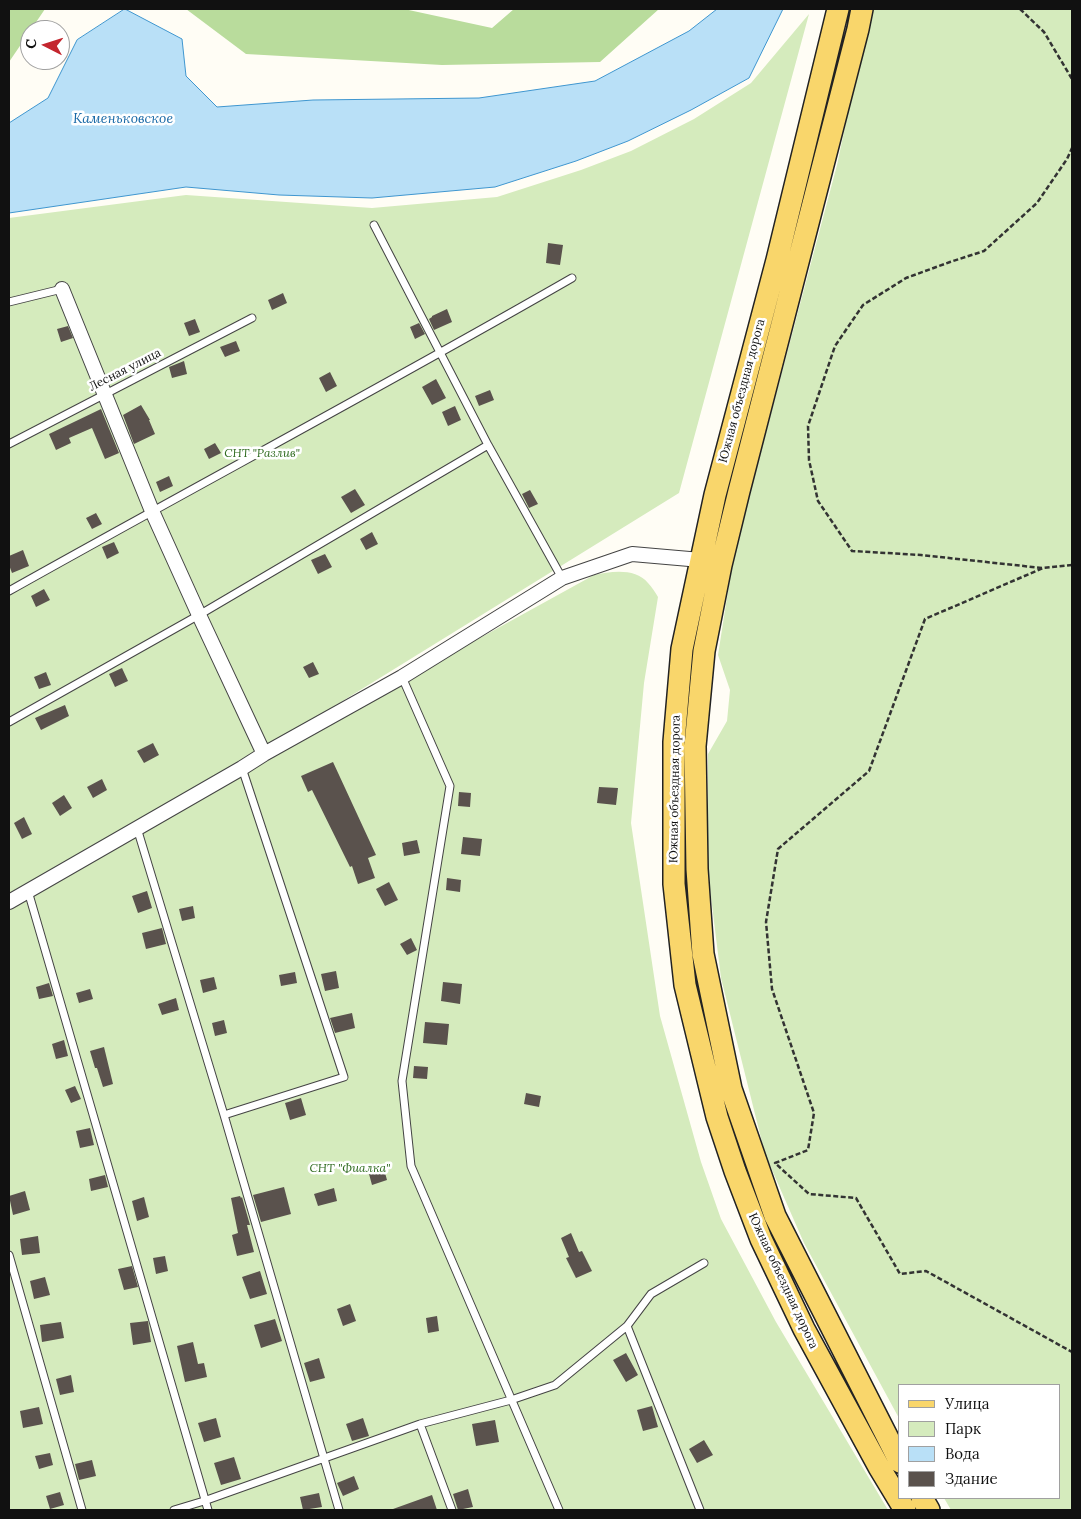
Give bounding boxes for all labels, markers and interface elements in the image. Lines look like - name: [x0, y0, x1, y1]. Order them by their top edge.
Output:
- north arrow: [20, 20, 70, 70]
- text: С: [22, 38, 40, 49]
- water label: Каменьковское: [73, 111, 173, 127]
- street label: Южная объездная дорога: [716, 318, 768, 464]
- street label: Лесная улица: [87, 346, 163, 394]
- park label: СНТ "Разлив": [224, 447, 300, 461]
- street label: Южная объездная дорога: [667, 715, 683, 863]
- park label: СНТ "Фиалка": [310, 1162, 390, 1176]
- street label: Южная объездная дорога: [745, 1211, 821, 1351]
- legend: [898, 1384, 1061, 1499]
- text: Улица: [945, 1394, 989, 1413]
- text: Парк: [945, 1419, 981, 1438]
- text: Вода: [945, 1444, 980, 1463]
- text: Здание: [945, 1469, 998, 1488]

